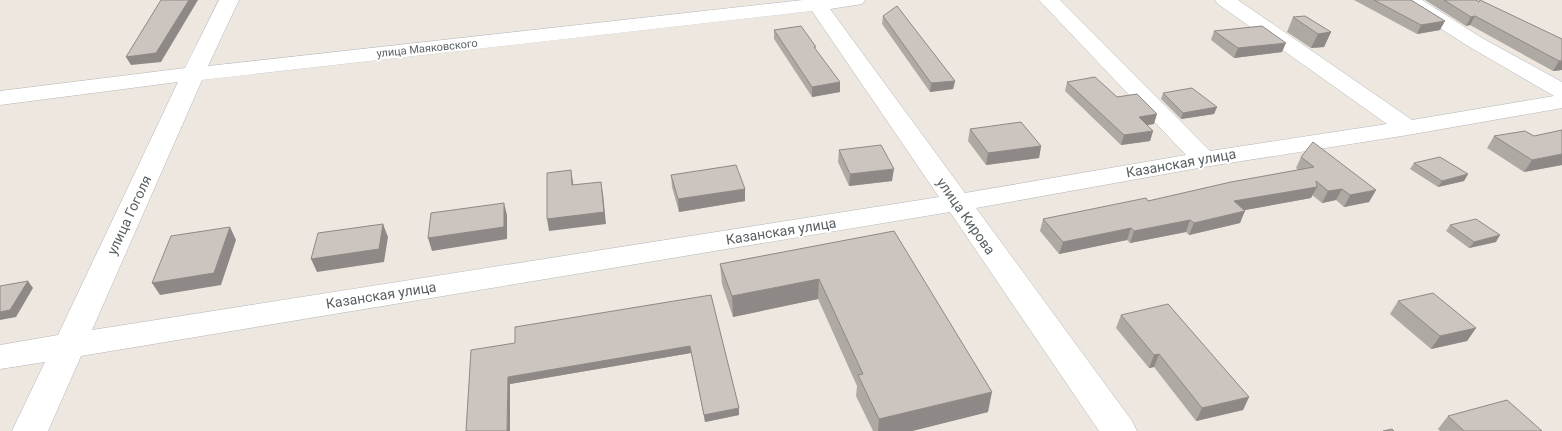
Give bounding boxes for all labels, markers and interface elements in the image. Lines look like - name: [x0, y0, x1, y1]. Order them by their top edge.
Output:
- street label: улица Маяковского: [376, 37, 478, 60]
- street label: Казанская улица: [1125, 145, 1237, 181]
- street label: улица Гоголя: [104, 173, 154, 257]
- street label: улица Кирова: [934, 174, 998, 258]
- street label: Казанская улица: [725, 214, 837, 248]
- street label: Казанская улица: [325, 278, 437, 312]

